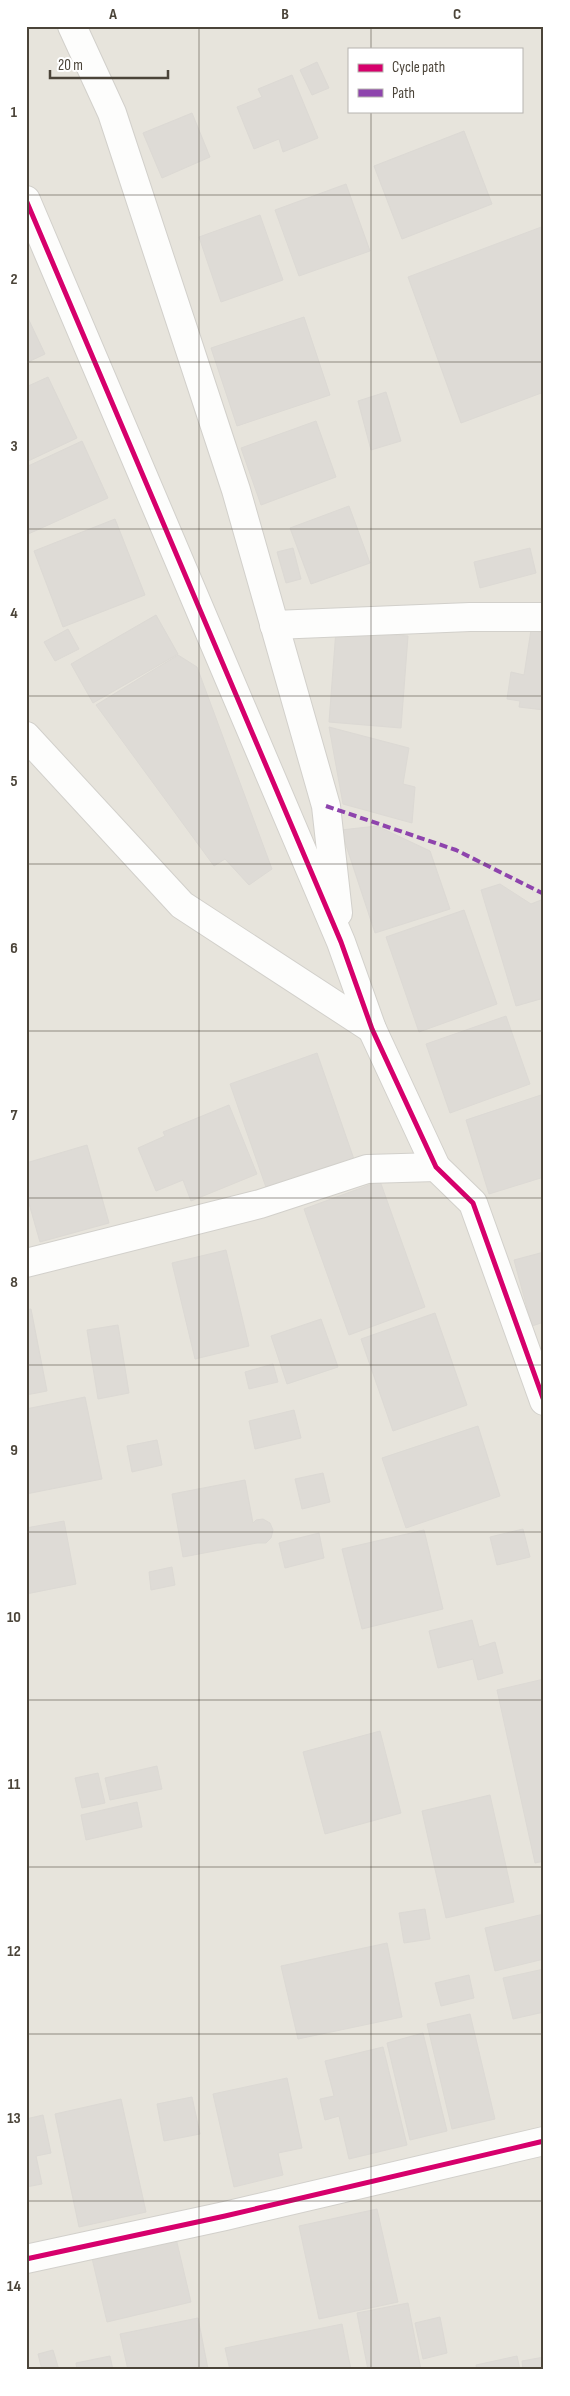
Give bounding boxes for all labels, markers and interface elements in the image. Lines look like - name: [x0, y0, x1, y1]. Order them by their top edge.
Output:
- text: A: [108, 5, 117, 24]
- text: B: [281, 5, 289, 24]
- text: C: [453, 5, 461, 24]
- scale bar: [50, 48, 168, 80]
- legend: [348, 48, 522, 112]
- text: 20 m: [58, 56, 83, 75]
- text: Cycle path: [392, 58, 445, 77]
- text: Path: [392, 84, 415, 103]
- text: 1: [11, 103, 18, 122]
- text: 2: [10, 270, 18, 289]
- text: 3: [10, 437, 18, 456]
- text: 4: [10, 604, 18, 623]
- text: 5: [10, 772, 18, 791]
- text: 6: [10, 939, 18, 958]
- text: 7: [11, 1106, 18, 1125]
- text: 8: [10, 1273, 18, 1292]
- text: 9: [10, 1441, 18, 1460]
- text: 10: [7, 1608, 21, 1627]
- text: 11: [8, 1775, 21, 1794]
- text: 12: [7, 1942, 21, 1961]
- text: 13: [7, 2109, 21, 2128]
- text: 14: [7, 2277, 21, 2296]

